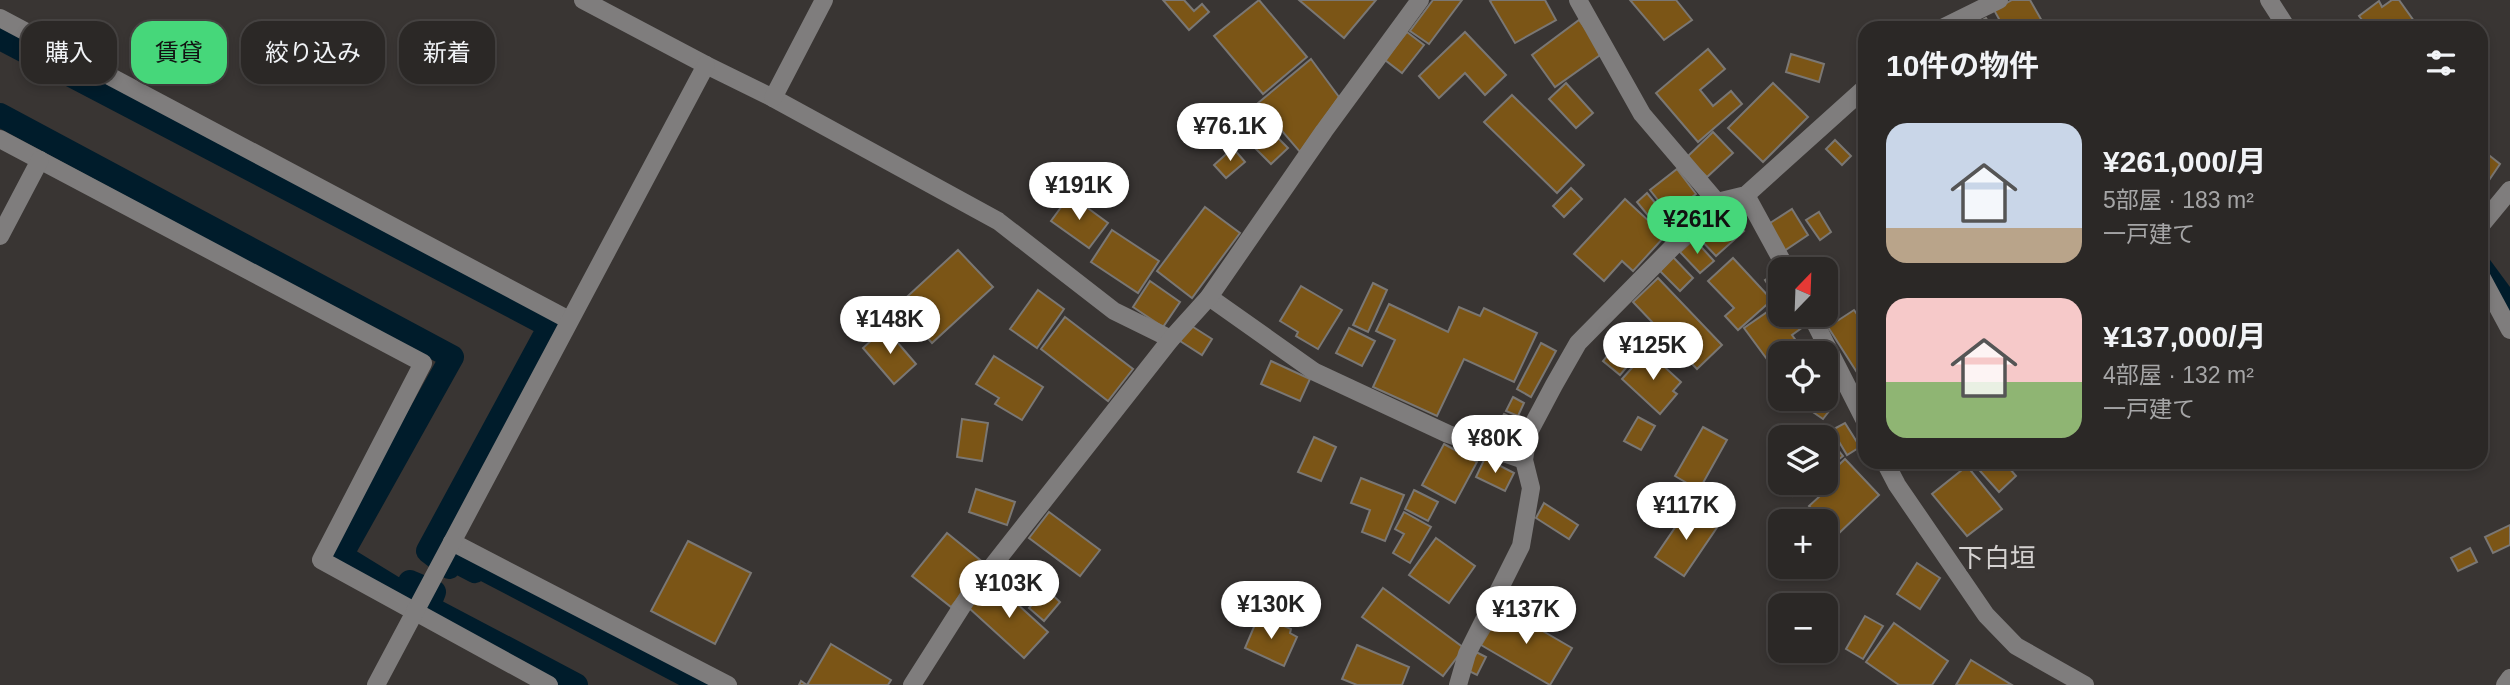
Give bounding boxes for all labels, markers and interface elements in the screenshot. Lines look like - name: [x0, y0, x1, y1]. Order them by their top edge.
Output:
- chip: 購入: [21, 21, 117, 84]
- chip: 賃貸: [131, 21, 227, 84]
- chip: 絞り込み: [241, 21, 385, 84]
- chip: 新着: [399, 21, 495, 84]
- icon: filters: [2422, 44, 2460, 82]
- text: 10件の物件: [1886, 49, 2039, 82]
- pin: ¥76.1K: [1173, 104, 1287, 163]
- text: ¥76.1K: [1193, 113, 1267, 139]
- text: ¥261,000/月: [2103, 145, 2266, 178]
- icon: home: [1942, 151, 2026, 235]
- pin: ¥191K: [1030, 162, 1128, 222]
- text: ¥191K: [1045, 172, 1113, 198]
- text: 5部屋 · 183 m²: [2103, 187, 2254, 213]
- pin: ¥261K: [1648, 196, 1746, 256]
- text: ¥261K: [1663, 206, 1731, 232]
- text: 一戸建て: [2103, 221, 2195, 247]
- north arrow: [1768, 257, 1838, 327]
- map controls: [1768, 257, 1838, 663]
- pin: ¥148K: [841, 296, 939, 356]
- text: ¥148K: [856, 306, 924, 332]
- text: ¥137,000/月: [2103, 320, 2266, 353]
- pin: ¥125K: [1604, 322, 1702, 382]
- icon: home: [1942, 326, 2026, 410]
- text: ¥125K: [1619, 332, 1687, 358]
- button: locate: [1768, 341, 1838, 411]
- text: 4部屋 · 132 m²: [2103, 362, 2254, 388]
- text: 一戸建て: [2103, 396, 2195, 422]
- pin: ¥80K: [1454, 416, 1536, 475]
- text: ¥80K: [1468, 425, 1522, 451]
- button: layers: [1768, 425, 1838, 495]
- pin: ¥117K: [1637, 482, 1735, 542]
- text: ¥117K: [1653, 492, 1719, 518]
- button: +: [1768, 509, 1838, 579]
- district label: 下白垣: [1958, 543, 2036, 573]
- pin: ¥103K: [960, 560, 1058, 620]
- text: ¥103K: [975, 570, 1043, 596]
- pin: ¥130K: [1222, 582, 1320, 641]
- pin: ¥137K: [1477, 586, 1575, 646]
- text: ¥130K: [1237, 591, 1305, 617]
- button: −: [1768, 593, 1838, 663]
- text: ¥137K: [1492, 596, 1560, 622]

